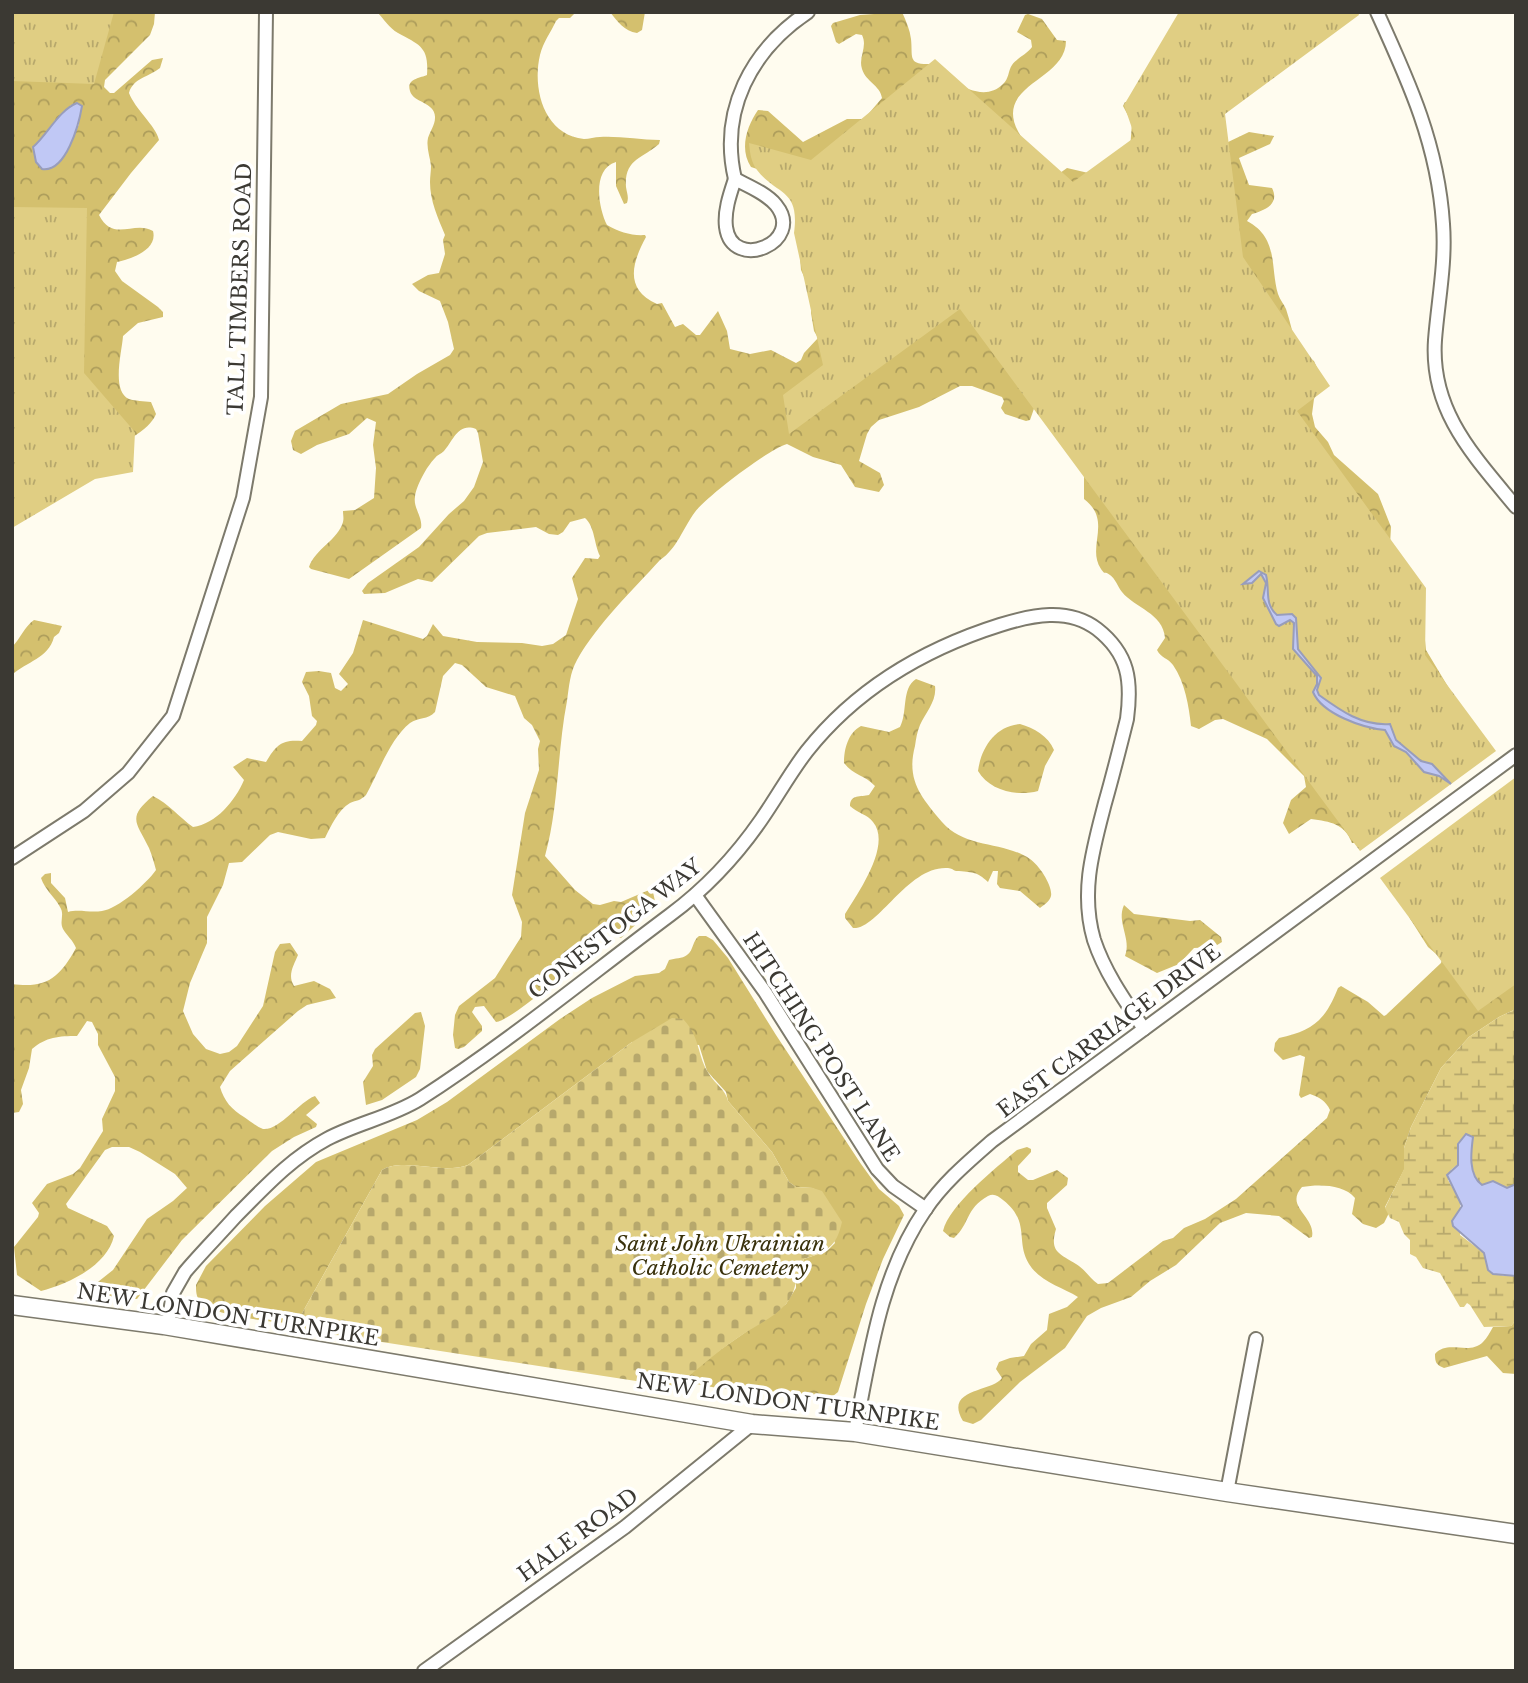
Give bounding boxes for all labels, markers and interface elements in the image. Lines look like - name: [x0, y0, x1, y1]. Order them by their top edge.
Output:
- street label: TALL TIMBERS ROAD: [223, 162, 257, 416]
- street label: CONESTOGA WAY: [523, 853, 707, 1005]
- street label: HITCHING POST LANE: [737, 928, 905, 1166]
- street label: EAST CARRIAGE DRIVE: [992, 939, 1226, 1123]
- park label: Saint John Ukrainian Catholic Cemetery: [615, 1231, 825, 1281]
- street label: NEW LONDON TURNPIKE: [75, 1278, 381, 1352]
- street label: NEW LONDON TURNPIKE: [635, 1368, 941, 1436]
- street label: HALE ROAD: [513, 1483, 643, 1587]

